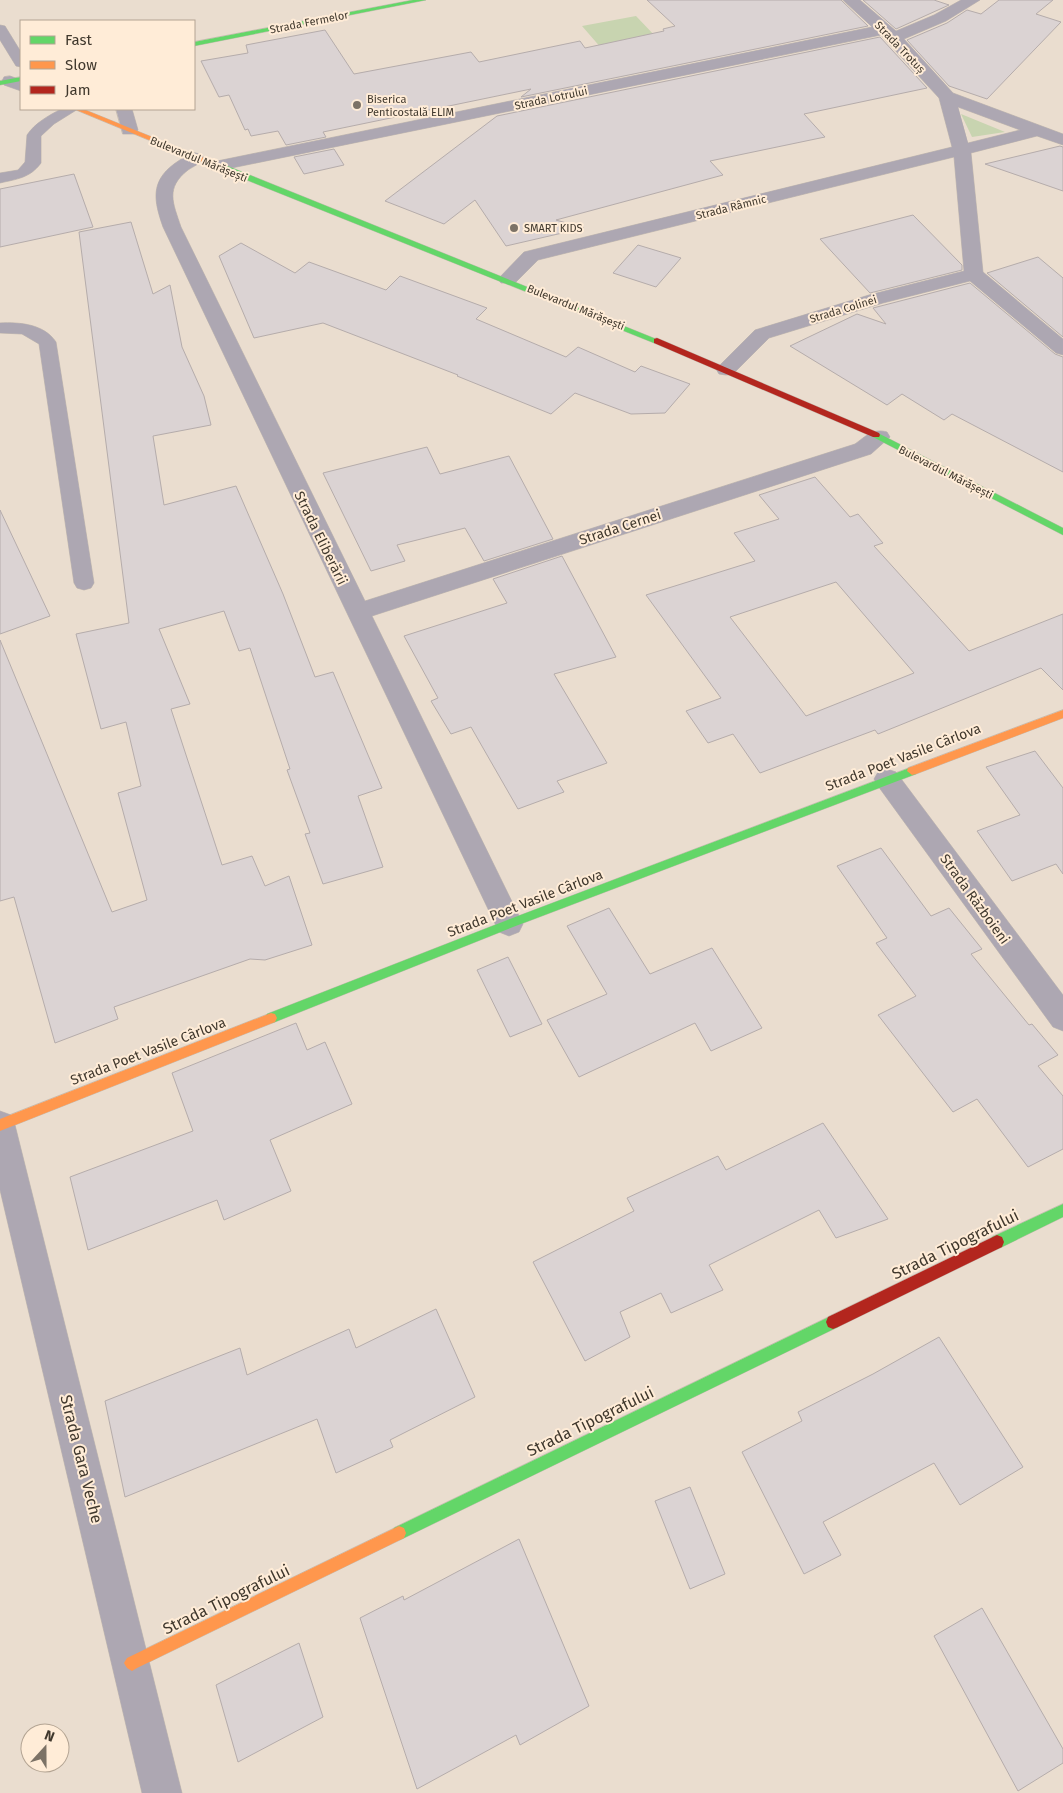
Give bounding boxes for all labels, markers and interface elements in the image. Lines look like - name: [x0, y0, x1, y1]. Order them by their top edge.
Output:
- street label: Strada Fermelor: [269, 8, 350, 36]
- street label: Strada Trotuș: [872, 19, 927, 76]
- legend: [20, 20, 195, 110]
- text: Fast: [65, 31, 92, 49]
- text: Slow: [65, 56, 97, 74]
- text: Jam: [65, 81, 91, 99]
- street label: Strada Lotrului: [513, 84, 589, 113]
- place label: Biserica Penticostală ELIM: [367, 93, 454, 119]
- marker: Biserica Penticostală ELIM: [351, 99, 363, 111]
- street label: Bulevardul Mărășești: [148, 134, 250, 185]
- street label: Strada Râmnic: [695, 192, 768, 223]
- marker: SMART KIDS: [508, 222, 520, 234]
- place label: SMART KIDS: [524, 222, 583, 235]
- street label: Bulevardul Mărășești: [525, 282, 627, 333]
- street label: Strada Colinei: [808, 293, 878, 326]
- street label: Bulevardul Mărășești: [896, 443, 995, 502]
- street label: Strada Eliberării: [291, 489, 351, 588]
- street label: Strada Cernei: [577, 506, 663, 549]
- street label: Strada Poet Vasile Cârlova: [823, 720, 983, 795]
- street label: Strada Războieni: [936, 851, 1013, 948]
- street label: Strada Poet Vasile Cârlova: [445, 866, 605, 941]
- street label: Strada Poet Vasile Cârlova: [68, 1014, 228, 1089]
- street label: Strada Tipografului: [889, 1205, 1022, 1283]
- street label: Strada Tipografului: [524, 1382, 657, 1460]
- street label: Strada Gara Veche: [56, 1393, 107, 1525]
- street label: Strada Tipografului: [160, 1560, 293, 1638]
- north arrow: [20, 1723, 70, 1773]
- text: N: [42, 1727, 57, 1746]

